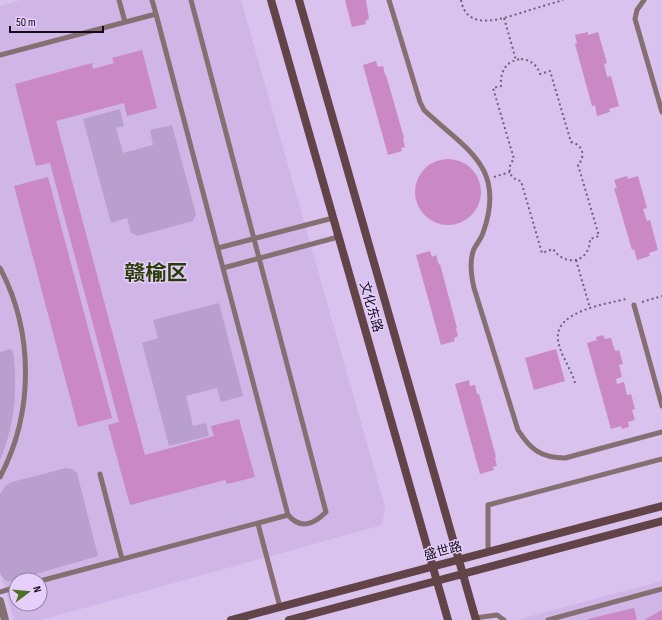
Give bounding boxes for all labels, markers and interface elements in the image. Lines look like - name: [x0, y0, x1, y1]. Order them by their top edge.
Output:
- scale bar: [10, 8, 103, 34]
- text: 50 m: [16, 15, 36, 30]
- district label: 赣榆区: [125, 261, 188, 286]
- street label: 文化东路: [356, 280, 386, 334]
- street label: 盛世路: [422, 538, 464, 564]
- north arrow: [8, 572, 48, 612]
- text: N: [30, 585, 44, 594]

